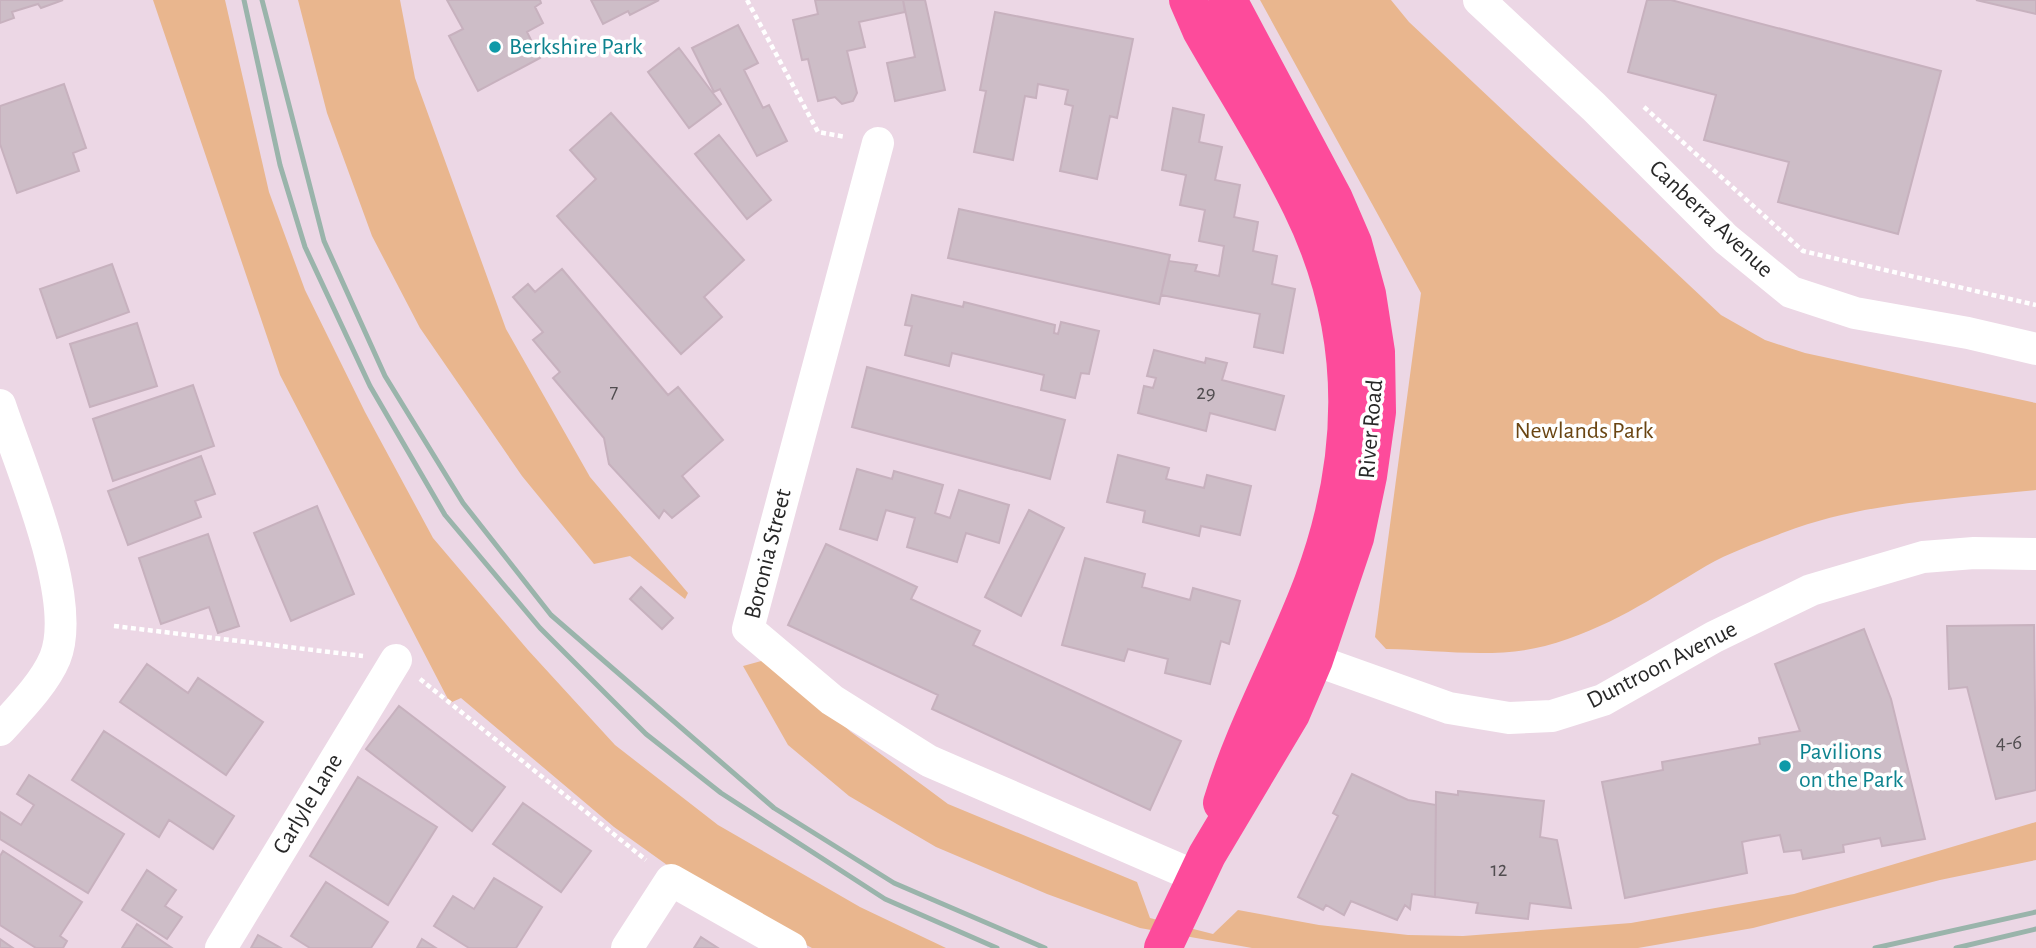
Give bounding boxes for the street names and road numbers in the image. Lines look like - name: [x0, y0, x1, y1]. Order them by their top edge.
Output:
- street label: Canberra Avenue: [1645, 156, 1777, 282]
- street label: River Road: [1355, 378, 1387, 480]
- street label: Boronia Street: [740, 486, 796, 622]
- street label: Duntroon Avenue: [1583, 617, 1741, 713]
- street label: Carlyle Lane: [269, 750, 347, 858]

